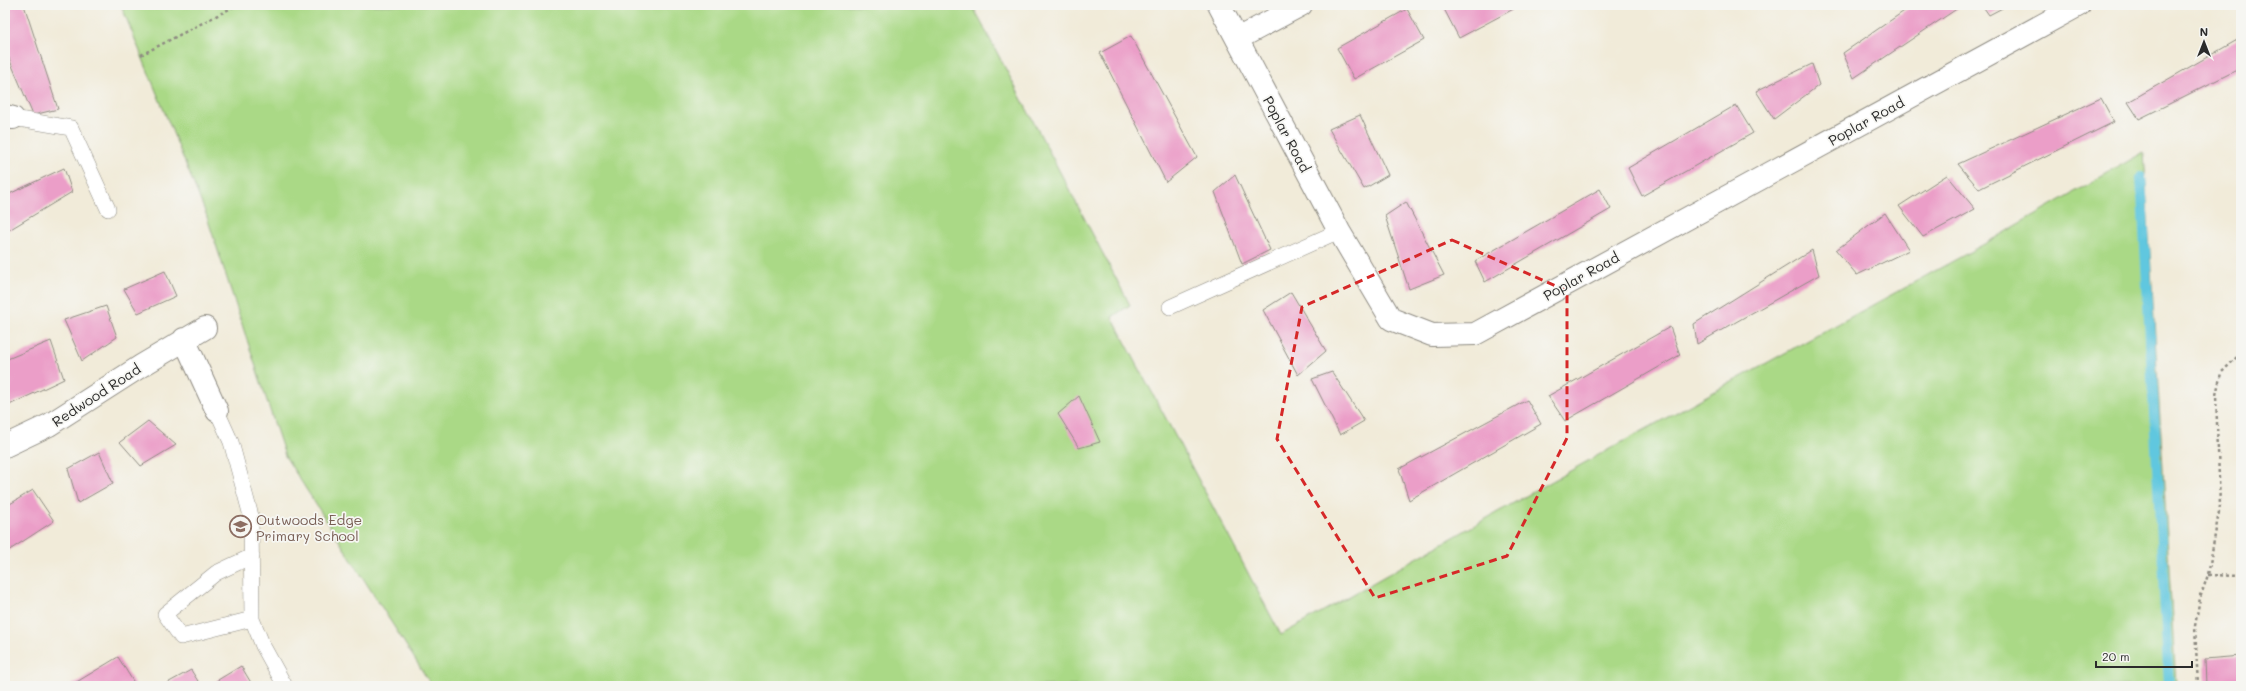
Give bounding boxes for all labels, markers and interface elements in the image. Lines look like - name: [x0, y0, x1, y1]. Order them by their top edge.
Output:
- north arrow: [2184, 22, 2224, 62]
- text: N: [2200, 24, 2208, 39]
- street label: Poplar Road: [1259, 92, 1315, 176]
- street label: Poplar Road: [1825, 92, 1907, 150]
- street label: Poplar Road: [1540, 247, 1622, 305]
- street label: Redwood Road: [48, 359, 144, 431]
- place label: Outwoods Edge Primary School: [256, 510, 362, 545]
- school or university icon: Outwoods Edge Primary School: [227, 514, 253, 540]
- scale bar: [2096, 643, 2192, 669]
- text: 20 m: [2102, 648, 2130, 664]

